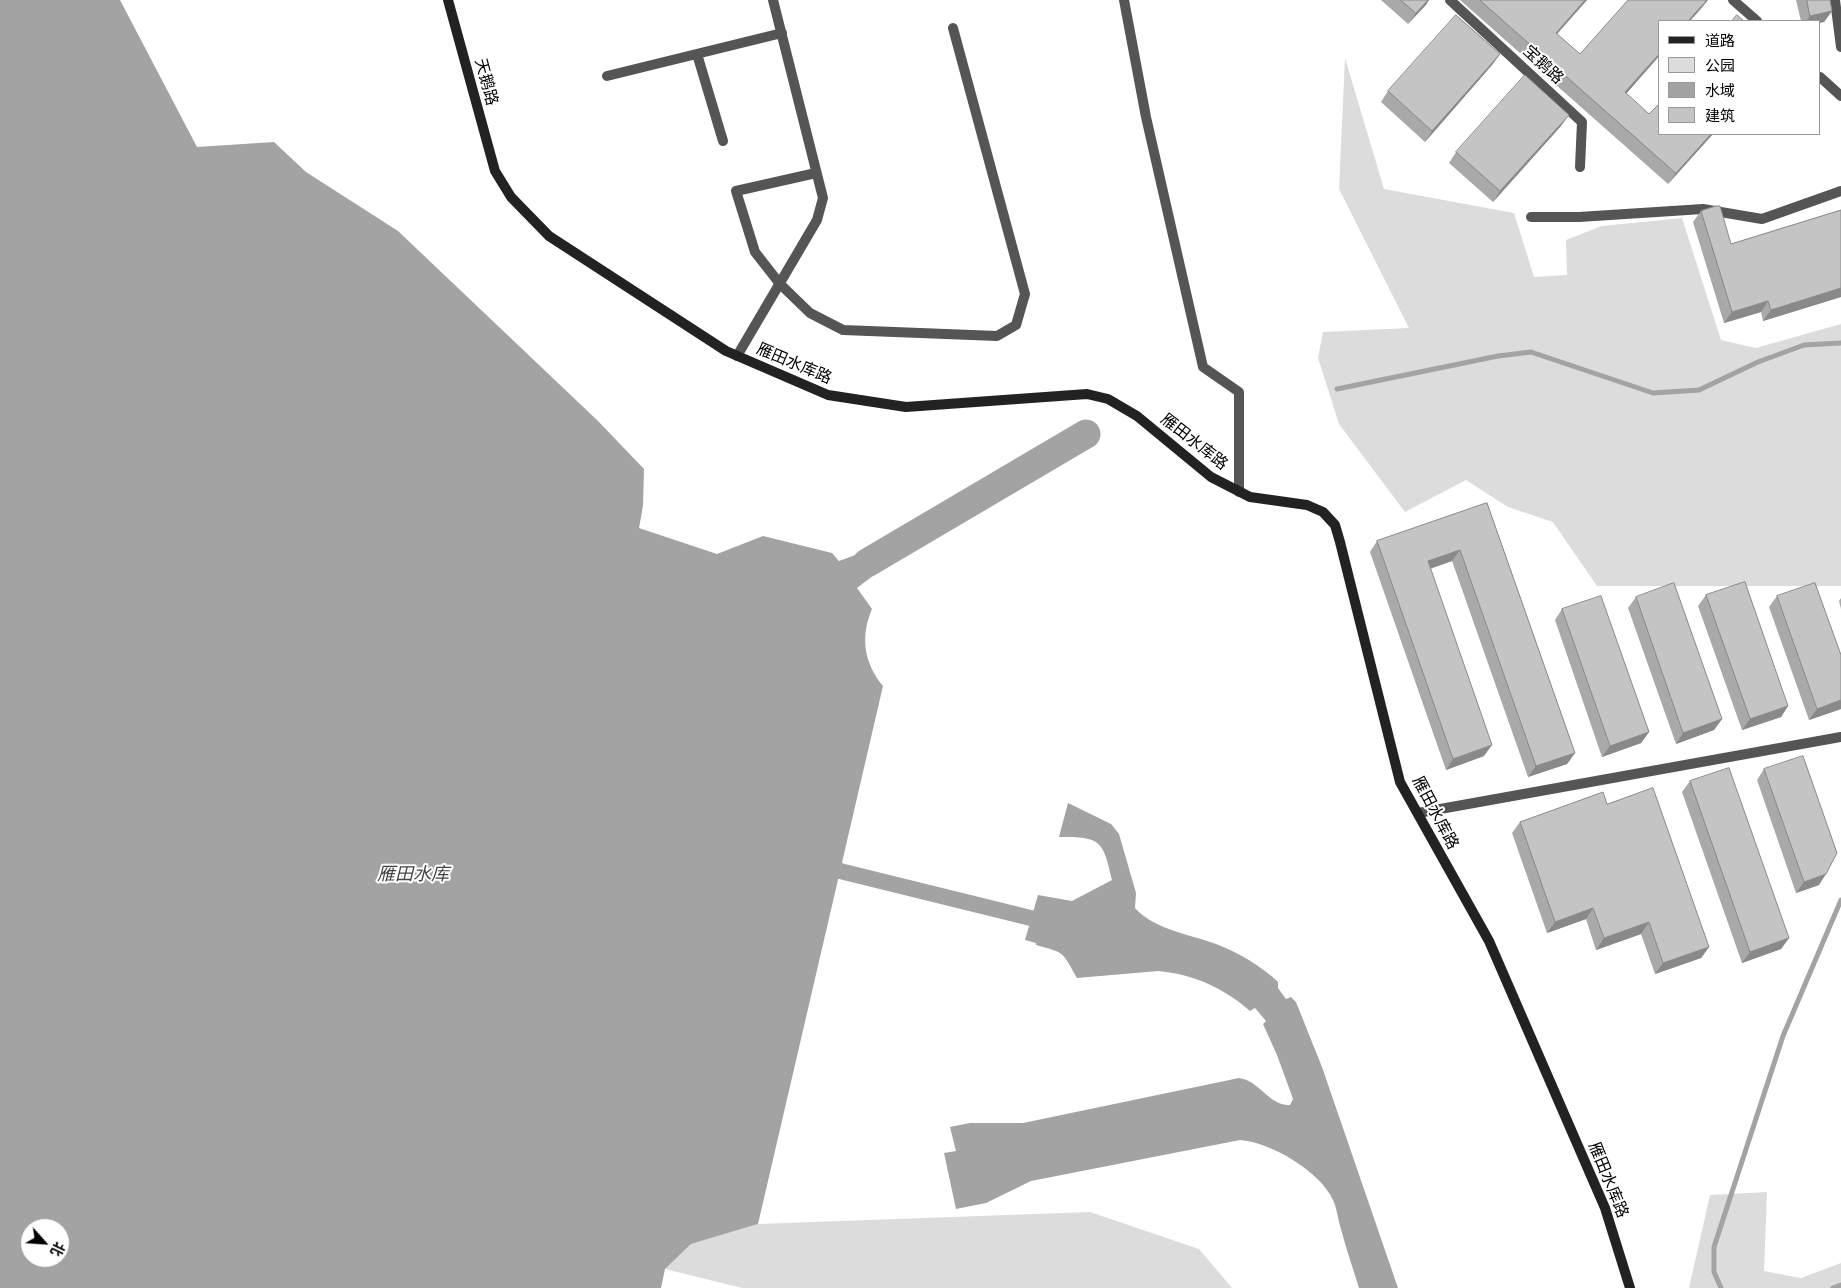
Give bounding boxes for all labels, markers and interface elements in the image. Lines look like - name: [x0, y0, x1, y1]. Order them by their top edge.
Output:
- legend: [1658, 20, 1821, 135]
- text: 道路: [1705, 31, 1735, 50]
- street label: 宝鹅路: [1519, 42, 1567, 88]
- street label: 天鹅路: [471, 56, 501, 108]
- text: 公园: [1705, 56, 1735, 75]
- text: 水域: [1705, 81, 1735, 100]
- text: 建筑: [1705, 106, 1735, 125]
- street label: 雁田水库路: [753, 340, 835, 388]
- street label: 雁田水库路: [1157, 410, 1231, 474]
- street label: 雁田水库路: [1408, 773, 1462, 853]
- water label: 雁田水库: [377, 864, 449, 886]
- street label: 雁田水库路: [1584, 1139, 1632, 1221]
- north arrow: [20, 1218, 70, 1268]
- text: 北: [46, 1239, 69, 1259]

